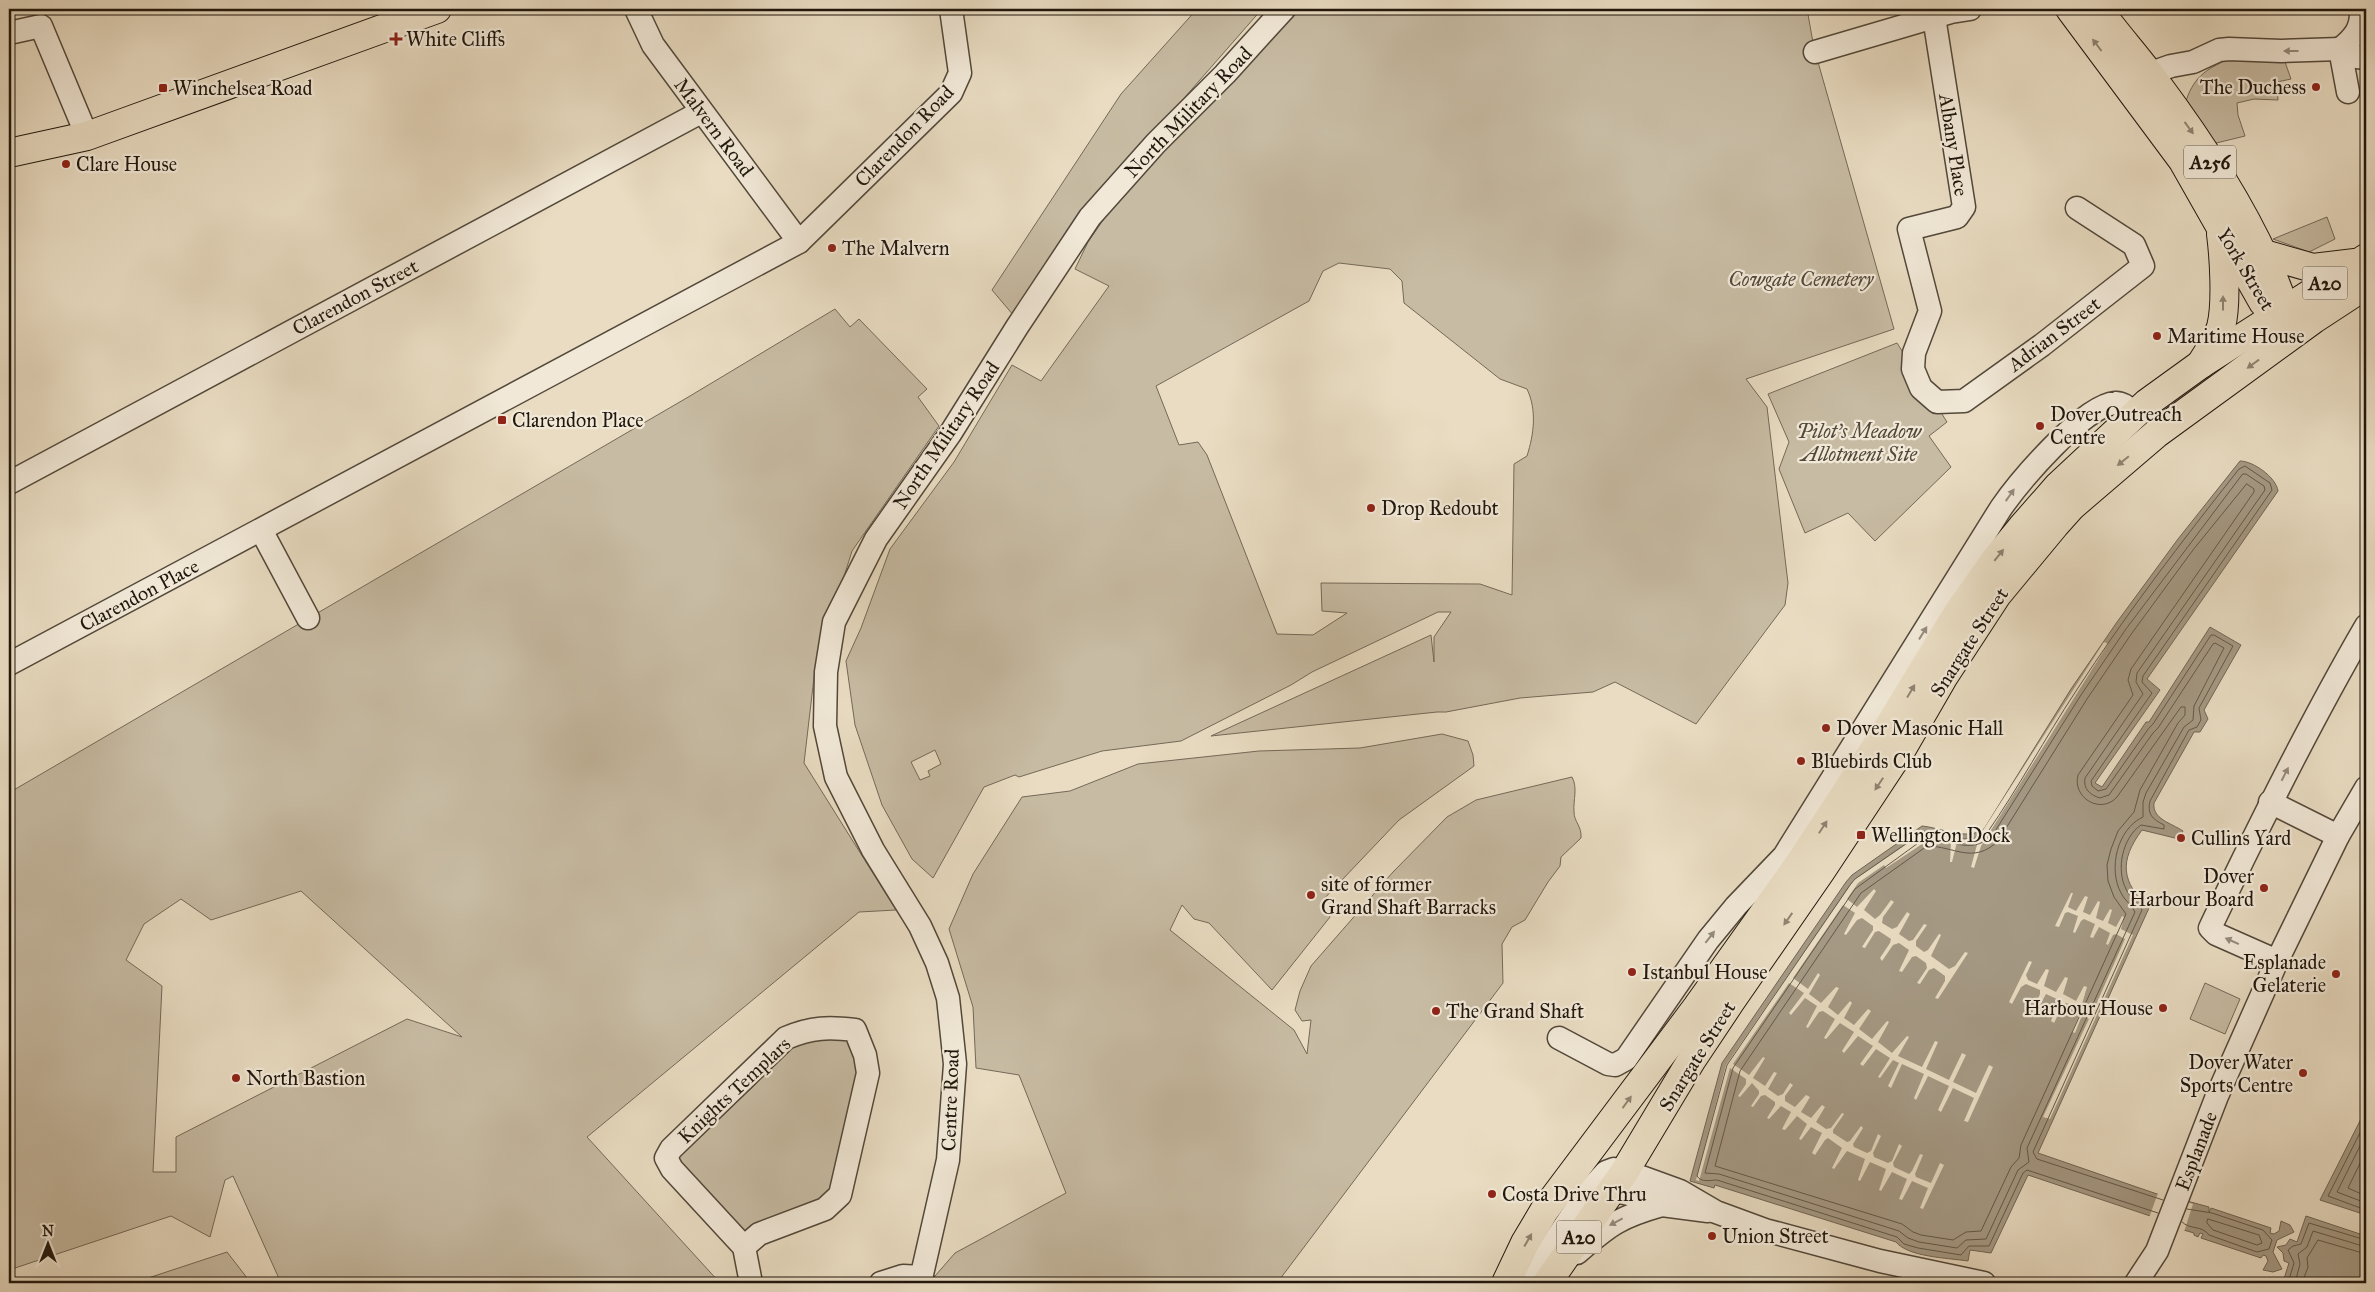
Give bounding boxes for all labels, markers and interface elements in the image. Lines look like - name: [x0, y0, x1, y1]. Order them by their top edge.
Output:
- place label: White Cliffs: [406, 27, 505, 51]
- marker: White Cliffs: [390, 33, 402, 45]
- one-way arrow: [2092, 38, 2102, 52]
- street label: North Military Road: [1119, 41, 1257, 183]
- one-way arrow: [2283, 47, 2299, 55]
- street label: Malvern Road: [669, 73, 759, 181]
- place label: The Duchess: [2200, 75, 2306, 99]
- place label: Winchelsea Road: [173, 76, 313, 100]
- street label: Clarendon Road: [850, 80, 958, 192]
- marker: The Duchess: [2310, 81, 2322, 93]
- marker: Winchelsea Road: [157, 82, 169, 94]
- street label: Albany Place: [1934, 91, 1974, 198]
- one-way arrow: [2184, 121, 2194, 135]
- road number: A256: [2184, 146, 2236, 178]
- place label: Clare House: [76, 152, 177, 176]
- marker: Clare House: [60, 158, 72, 170]
- street label: York Street: [2212, 223, 2280, 315]
- place label: The Malvern: [842, 236, 950, 260]
- marker: The Malvern: [826, 242, 838, 254]
- street label: Clarendon Street: [288, 254, 422, 340]
- road number: A20: [2302, 266, 2348, 300]
- park label: Cowgate Cemetery: [1729, 267, 1875, 291]
- street label: Adrian Street: [2002, 291, 2105, 377]
- one-way arrow: [2219, 295, 2227, 311]
- place label: Maritime House: [2167, 324, 2304, 348]
- marker: Maritime House: [2151, 330, 2163, 342]
- street label: North Military Road: [888, 357, 1004, 513]
- one-way arrow: [2246, 359, 2260, 369]
- place label: Dover Outreach Centre: [2050, 402, 2182, 449]
- place label: Clarendon Place: [512, 408, 643, 432]
- marker: Clarendon Place: [496, 414, 508, 426]
- park label: Pilot’s Meadow Allotment Site: [1797, 419, 1923, 466]
- marker: Dover Outreach Centre: [2034, 420, 2046, 432]
- one-way arrow: [2117, 456, 2130, 467]
- one-way arrow: [2005, 488, 2015, 502]
- place label: Drop Redoubt: [1381, 496, 1499, 520]
- marker: Drop Redoubt: [1365, 502, 1377, 514]
- one-way arrow: [1994, 548, 2005, 561]
- street label: Clarendon Place: [75, 554, 203, 636]
- street label: Snargate Street: [1925, 583, 2014, 702]
- one-way arrow: [1918, 626, 1928, 639]
- one-way arrow: [1906, 684, 1915, 697]
- place label: Dover Masonic Hall: [1836, 716, 2004, 740]
- marker: Dover Masonic Hall: [1820, 722, 1832, 734]
- place label: Bluebirds Club: [1811, 749, 1932, 773]
- marker: Bluebirds Club: [1795, 755, 1807, 767]
- one-way arrow: [2281, 767, 2289, 781]
- one-way arrow: [1874, 777, 1883, 791]
- one-way arrow: [1818, 821, 1828, 834]
- place label: Wellington Dock: [1871, 823, 2011, 848]
- place label: Cullins Yard: [2191, 826, 2291, 850]
- marker: Wellington Dock: [1855, 829, 1867, 841]
- marker: Cullins Yard: [2175, 832, 2187, 844]
- place label: Dover Harbour Board: [2129, 864, 2254, 911]
- place label: site of former Grand Shaft Barracks: [1321, 872, 1496, 919]
- marker: Dover Harbour Board: [2258, 882, 2270, 894]
- marker: site of former Grand Shaft Barracks: [1305, 889, 1317, 901]
- one-way arrow: [1783, 912, 1793, 926]
- one-way arrow: [1705, 931, 1716, 944]
- one-way arrow: [2225, 937, 2239, 945]
- place label: Esplanade Gelaterie: [2243, 950, 2326, 997]
- place label: Istanbul House: [1642, 960, 1768, 984]
- marker: Istanbul House: [1626, 966, 1638, 978]
- marker: Esplanade Gelaterie: [2330, 968, 2342, 980]
- street label: Snargate Street: [1654, 996, 1741, 1116]
- place label: Harbour House: [2024, 996, 2153, 1020]
- place label: The Grand Shaft: [1446, 999, 1584, 1023]
- marker: Harbour House: [2157, 1002, 2169, 1014]
- marker: The Grand Shaft: [1430, 1005, 1442, 1017]
- street label: Knights Templars: [673, 1032, 796, 1149]
- street label: Centre Road: [936, 1048, 964, 1152]
- place label: Dover Water Sports Centre: [2180, 1050, 2293, 1097]
- place label: North Bastion: [246, 1066, 365, 1090]
- marker: Dover Water Sports Centre: [2297, 1067, 2309, 1079]
- marker: North Bastion: [230, 1072, 242, 1084]
- one-way arrow: [1621, 1096, 1632, 1109]
- street label: Esplanade: [2170, 1108, 2222, 1194]
- place label: Costa Drive Thru: [1502, 1182, 1647, 1206]
- marker: Costa Drive Thru: [1486, 1188, 1498, 1200]
- one-way arrow: [1609, 1218, 1623, 1226]
- north arrow: [22, 1220, 72, 1270]
- road number: A20: [1556, 1220, 1602, 1254]
- text: N: [42, 1223, 54, 1240]
- place label: Union Street: [1722, 1224, 1829, 1248]
- marker: Union Street: [1706, 1230, 1718, 1242]
- one-way arrow: [1523, 1233, 1532, 1246]

